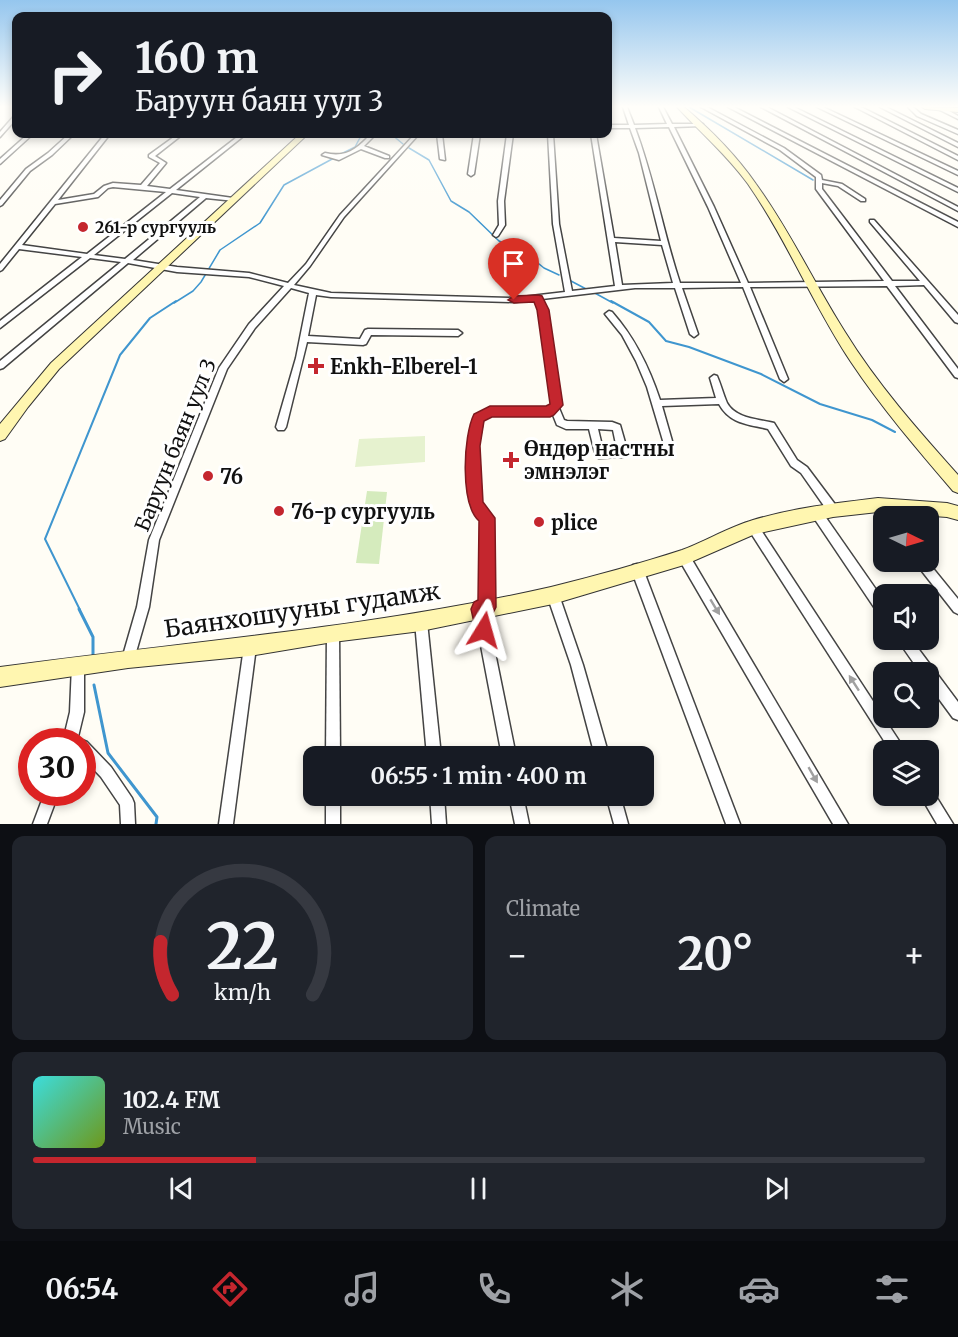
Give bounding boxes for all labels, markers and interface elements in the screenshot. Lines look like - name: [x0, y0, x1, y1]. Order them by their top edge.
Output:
- text: 160 m: [135, 32, 259, 84]
- icon: right: [36, 36, 114, 114]
- text: Баруун баян уул 3: [135, 84, 383, 118]
- place label: 261-р сургууль: [95, 217, 216, 237]
- marker: 261-р сургууль: [76, 220, 90, 234]
- pin: [488, 238, 539, 300]
- icon: arrive: [497, 247, 530, 280]
- place label: Enkh-Elberel-1: [330, 354, 477, 379]
- street label: Баруун баян уул 3: [129, 355, 221, 535]
- marker: Enkh-Elberel-1: [307, 357, 325, 375]
- place label: Өндөр настны эмнэлэг: [524, 436, 675, 484]
- marker: Өндөр настны эмнэлэг: [502, 451, 520, 469]
- place label: 76: [220, 464, 243, 489]
- marker: 76: [201, 469, 215, 483]
- place label: 76-р сургууль: [291, 499, 435, 524]
- marker: 76-р сургууль: [272, 504, 286, 518]
- north arrow: [873, 506, 939, 572]
- map controls: [873, 506, 939, 806]
- place label: plice: [551, 510, 598, 535]
- marker: plice: [532, 515, 546, 529]
- street label: Баянхошууны гудамж: [162, 575, 442, 645]
- button: sound: [873, 584, 939, 650]
- position arrow: [452, 598, 516, 662]
- one-way arrow: [709, 599, 720, 615]
- button: search: [873, 662, 939, 728]
- one-way arrow: [849, 675, 860, 692]
- speed limit sign: 30: [18, 728, 96, 806]
- button: layers: [873, 740, 939, 806]
- text: 06:55 · 1 min · 400 m: [370, 762, 587, 790]
- one-way arrow: [808, 767, 818, 784]
- text: Climate: [506, 896, 580, 921]
- text: 22: [206, 908, 279, 986]
- text: 20°: [677, 926, 754, 982]
- text: −: [506, 935, 528, 976]
- text: +: [903, 935, 925, 976]
- text: km/h: [214, 979, 271, 1006]
- text: 102.4 FM: [123, 1086, 220, 1114]
- text: Music: [123, 1114, 181, 1139]
- icon: previous: [165, 1172, 198, 1205]
- icon: pause: [462, 1172, 495, 1205]
- icon: next: [760, 1172, 793, 1205]
- icon: directions: [209, 1268, 251, 1310]
- icon: music: [341, 1268, 383, 1310]
- icon: phone: [473, 1268, 515, 1310]
- icon: climate: [606, 1268, 648, 1310]
- icon: car: [738, 1268, 780, 1310]
- icon: filters: [871, 1268, 913, 1310]
- text: 06:54: [45, 1272, 118, 1306]

